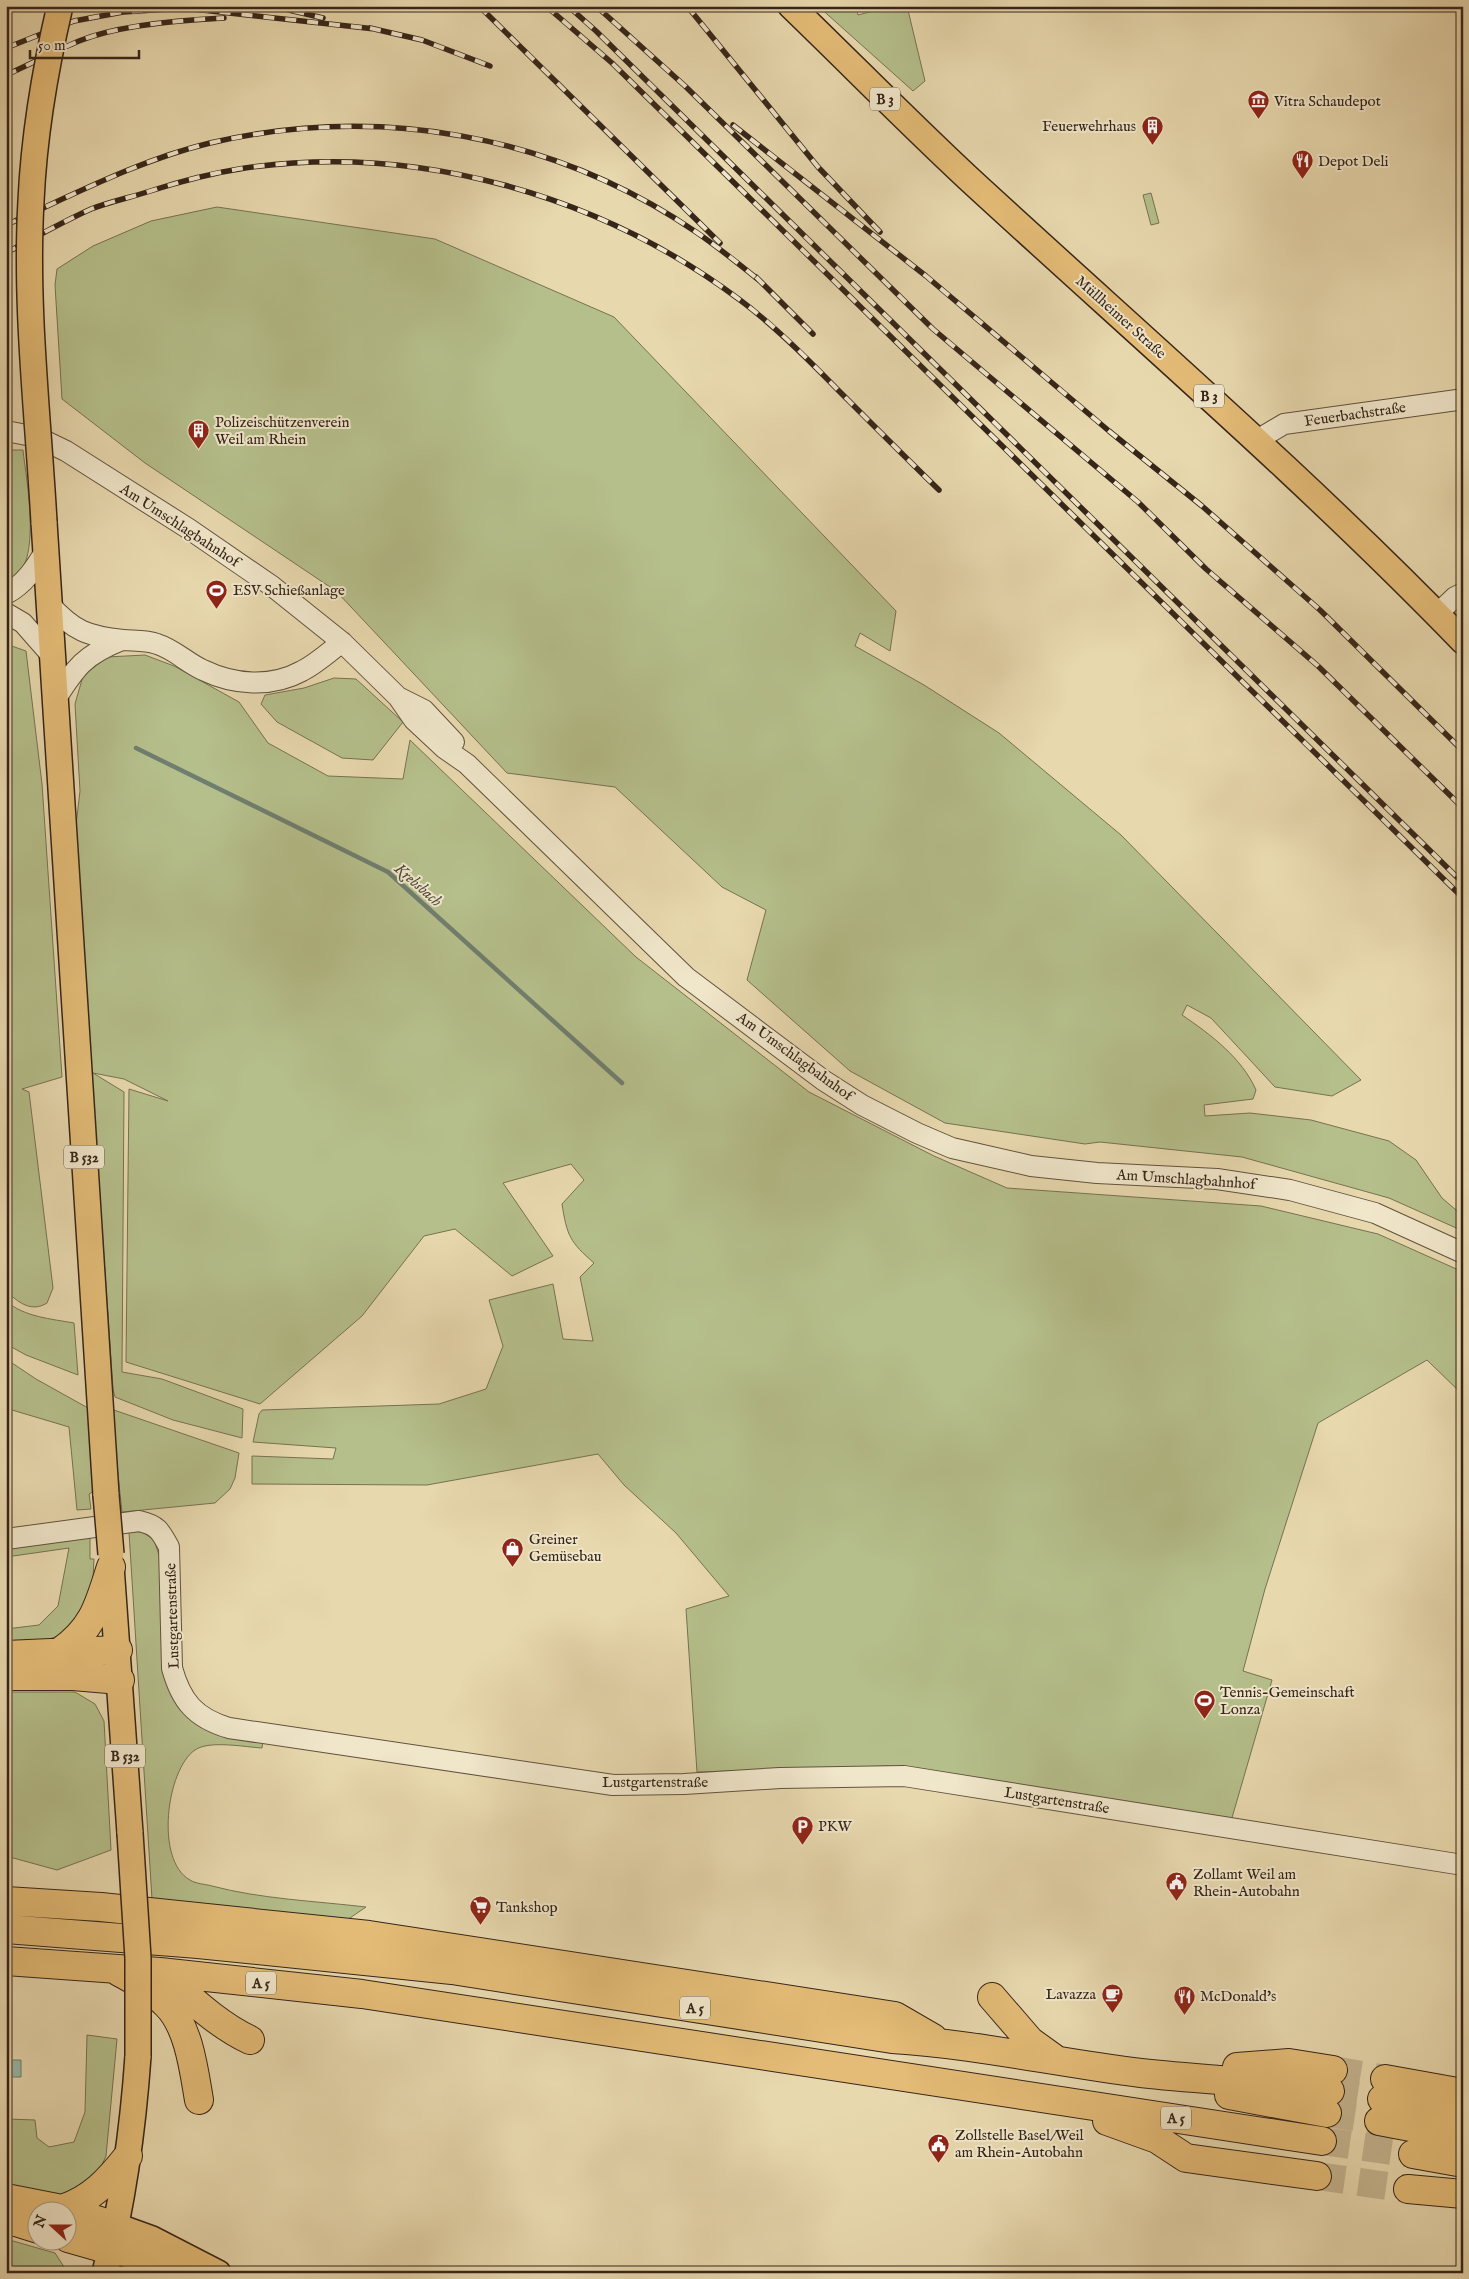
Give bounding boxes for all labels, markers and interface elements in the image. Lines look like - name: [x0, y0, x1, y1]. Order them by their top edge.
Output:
- scale bar: [30, 28, 139, 60]
- text: 50 m: [38, 36, 66, 55]
- road number: B 3: [870, 88, 900, 110]
- museum icon: Vitra Schaudepot: [1246, 89, 1270, 120]
- place label: Vitra Schaudepot: [1273, 92, 1381, 111]
- building icon: Feuerwehrhaus: [1140, 114, 1164, 145]
- place label: Feuerwehrhaus: [1042, 117, 1136, 136]
- restaurant icon: Depot Deli: [1290, 149, 1314, 180]
- place label: Depot Deli: [1318, 152, 1389, 171]
- street label: Müllheimer Straße: [1071, 272, 1170, 363]
- road number: B 3: [1194, 384, 1224, 408]
- street label: Feuerbachstraße: [1303, 398, 1407, 431]
- place label: Polizeischützenverein Weil am Rhein: [215, 413, 349, 449]
- building icon: Polizeischützenverein Weil am Rhein: [187, 419, 211, 450]
- street label: Am Umschlagbahnhof: [115, 479, 245, 573]
- sports icon: ESV Schießanlage: [205, 578, 229, 609]
- place label: ESV Schießanlage: [233, 581, 345, 600]
- water label: Krebsbach: [389, 859, 446, 912]
- street label: Am Umschlagbahnhof: [732, 1007, 859, 1107]
- road number: B 532: [64, 1146, 104, 1168]
- street label: Am Umschlagbahnhof: [1115, 1165, 1259, 1194]
- place label: Greiner Gemüsebau: [529, 1530, 602, 1566]
- shop icon: Greiner Gemüsebau: [501, 1536, 525, 1567]
- street label: Lustgartenstraße: [161, 1563, 184, 1669]
- place label: Tennis-Gemeinschaft Lonza: [1220, 1683, 1355, 1719]
- sports icon: Tennis-Gemeinschaft Lonza: [1192, 1689, 1216, 1720]
- road number: B 532: [105, 1744, 145, 1768]
- street label: Lustgartenstraße: [602, 1773, 708, 1792]
- street label: Lustgartenstraße: [1003, 1783, 1111, 1818]
- parking icon: PKW: [790, 1814, 814, 1845]
- place label: PKW: [818, 1817, 852, 1836]
- place label: Zollamt Weil am Rhein-Autobahn: [1193, 1865, 1300, 1901]
- public building icon: Zollamt Weil am Rhein-Autobahn: [1165, 1871, 1189, 1902]
- supermarket icon: Tankshop: [468, 1895, 492, 1926]
- place label: Tankshop: [496, 1898, 558, 1917]
- road number: A 5: [246, 1972, 276, 1995]
- cafe icon: Lavazza: [1100, 1982, 1124, 2013]
- restaurant icon: McDonald's: [1172, 1984, 1196, 2015]
- place label: Lavazza: [1046, 1985, 1097, 2004]
- place label: McDonald's: [1200, 1987, 1276, 2006]
- road number: A 5: [680, 1996, 710, 2020]
- road number: A 5: [1161, 2106, 1191, 2130]
- place label: Zollstelle Basel/Weil am Rhein-Autobahn: [955, 2126, 1085, 2162]
- public building icon: Zollstelle Basel/Weil am Rhein-Autobahn: [927, 2132, 951, 2163]
- north arrow: [28, 2202, 78, 2252]
- text: N: [30, 2213, 51, 2232]

